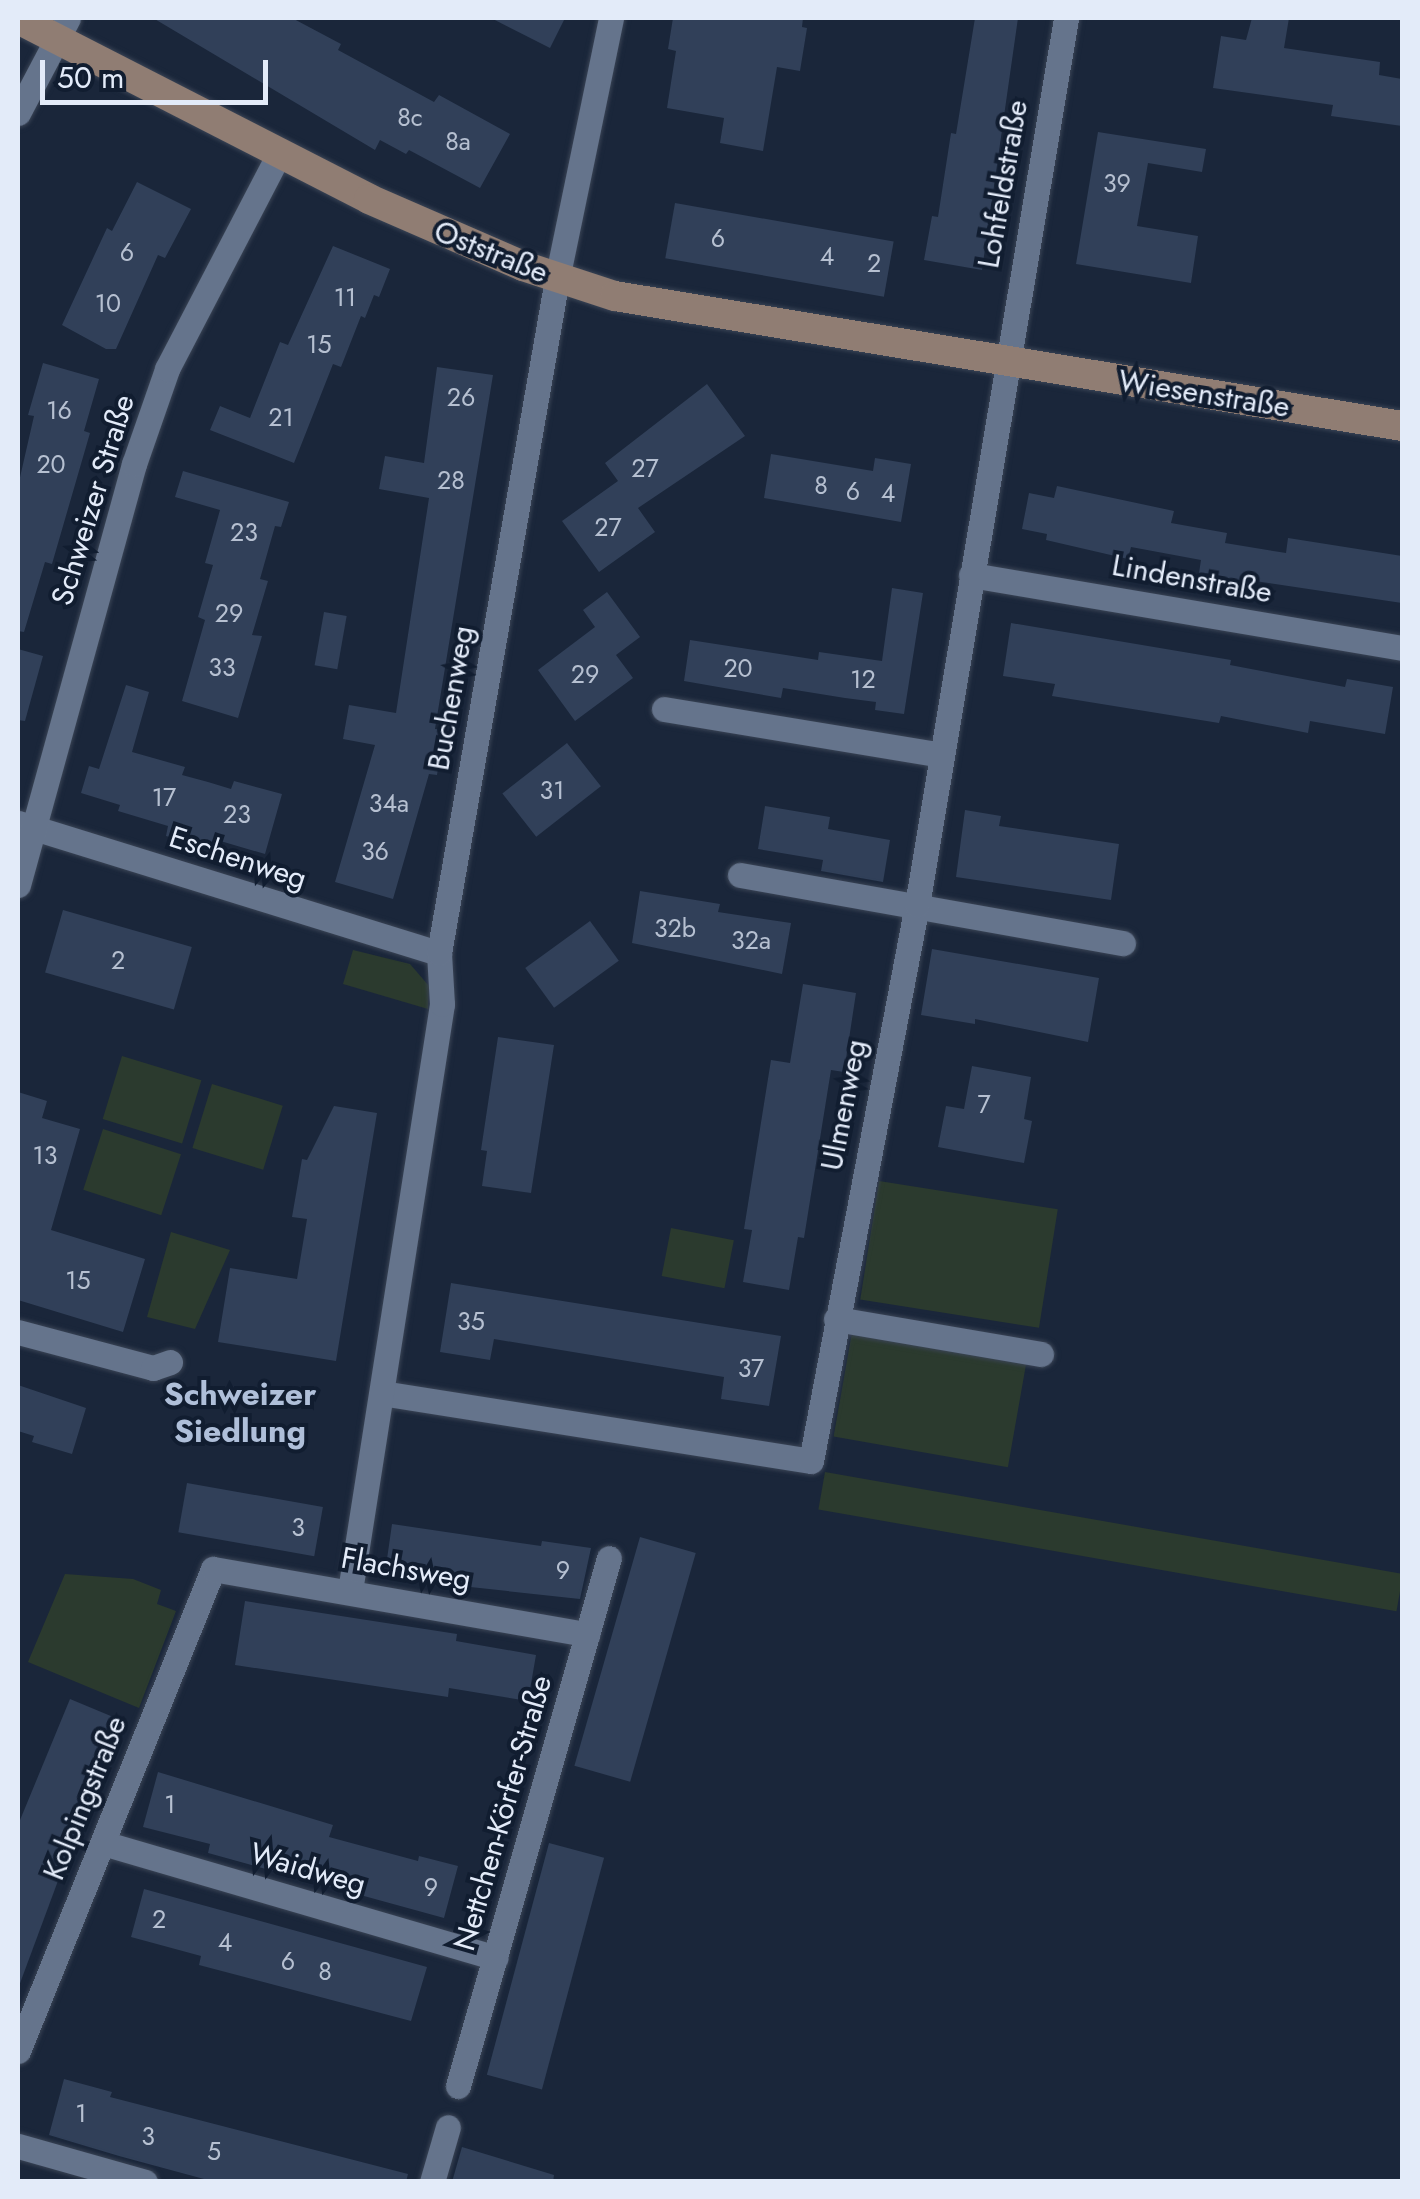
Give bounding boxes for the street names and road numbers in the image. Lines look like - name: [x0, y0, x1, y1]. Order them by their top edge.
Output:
- street label: Lohfeldstraße: [971, 97, 1035, 271]
- street label: Oststraße: [429, 213, 553, 291]
- street label: Wiesenstraße: [1116, 363, 1292, 425]
- street label: Schweizer Straße: [44, 390, 142, 610]
- street label: Lindenstraße: [1109, 547, 1275, 611]
- street label: Buchenweg: [421, 623, 481, 773]
- street label: Eschenweg: [165, 819, 311, 897]
- street label: Ulmenweg: [814, 1036, 874, 1174]
- street label: Flachsweg: [338, 1540, 474, 1598]
- street label: Nettchen-Körfer-Straße: [446, 1671, 560, 1955]
- street label: Kolpingstraße: [36, 1711, 134, 1885]
- street label: Waidweg: [246, 1835, 370, 1903]

